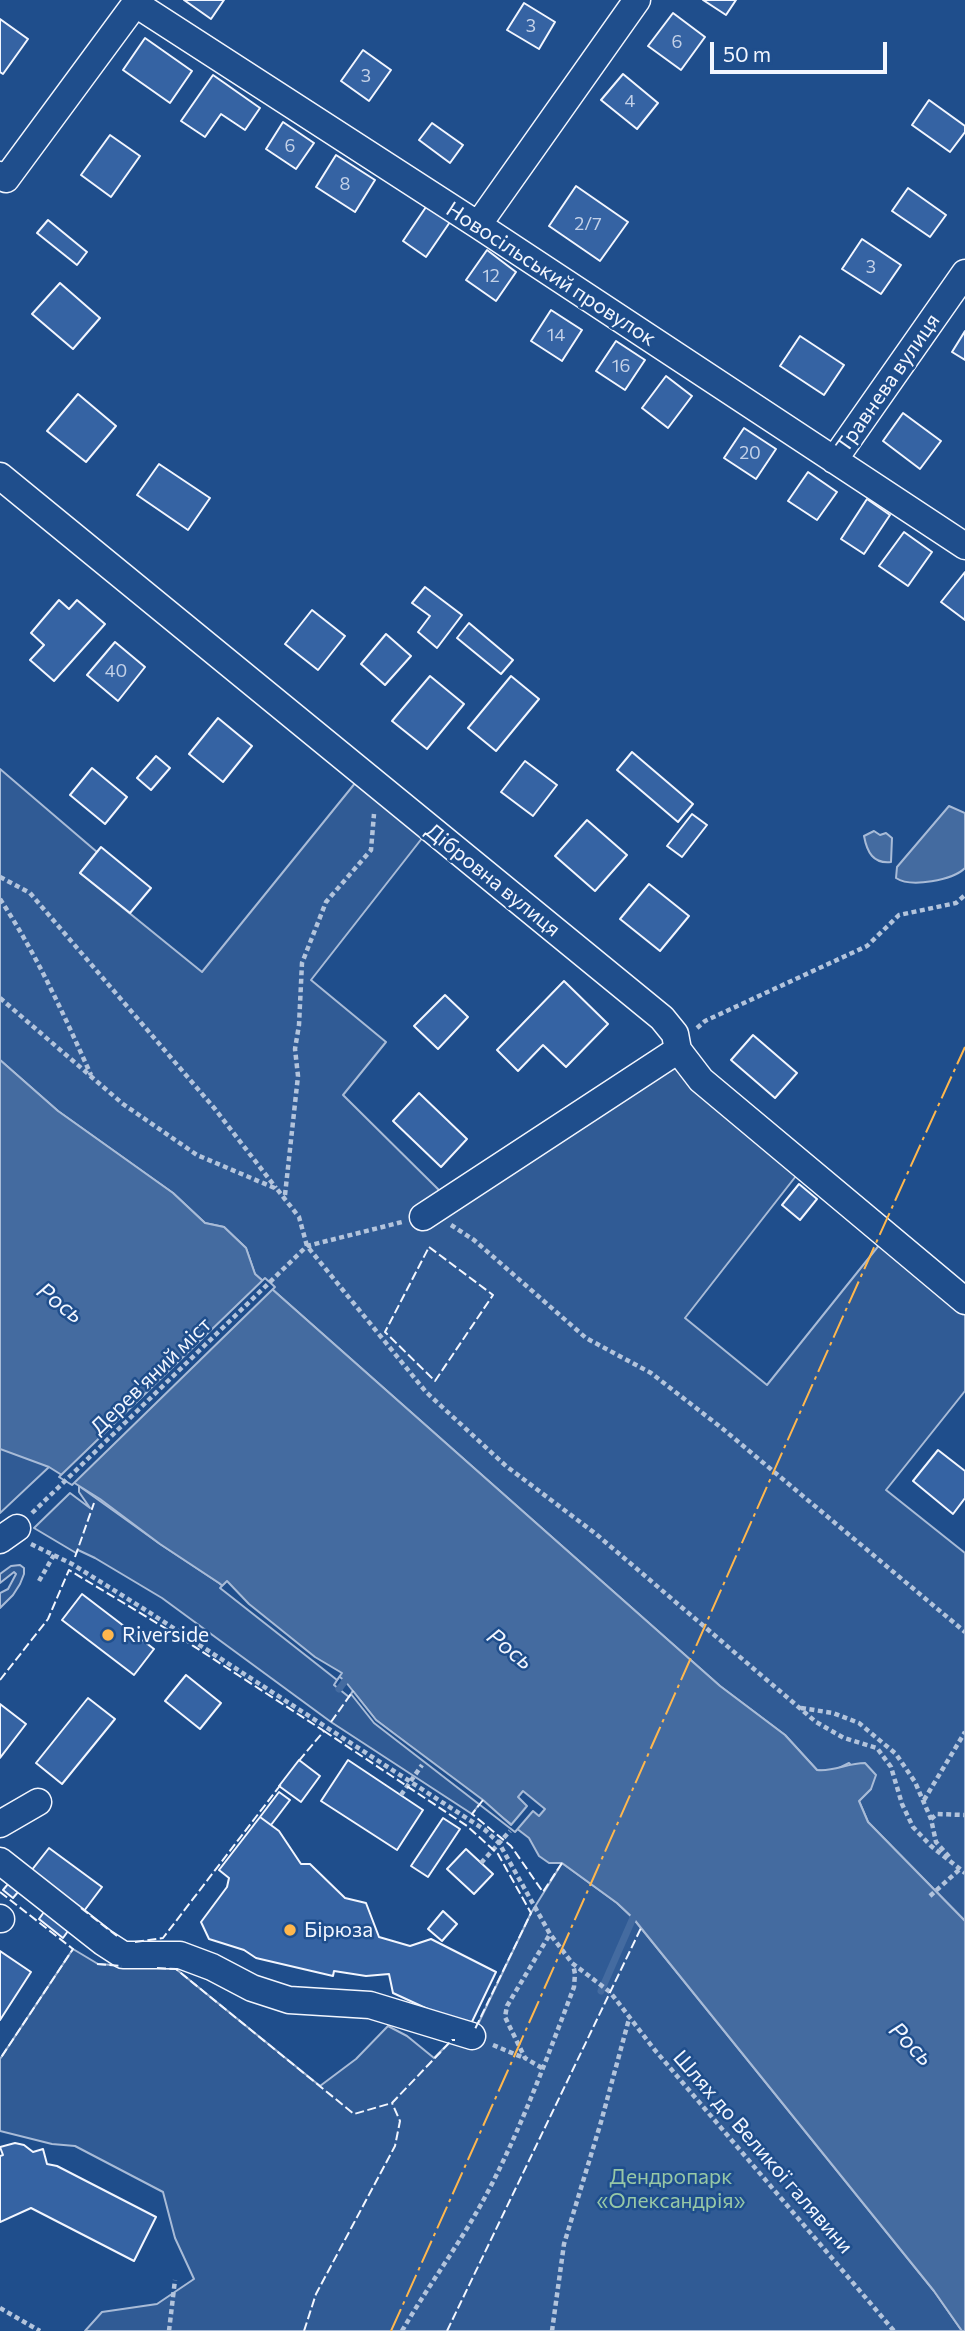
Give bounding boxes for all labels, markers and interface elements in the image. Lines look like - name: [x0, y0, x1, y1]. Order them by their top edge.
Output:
- house number: 3: [526, 15, 536, 37]
- scale bar: [713, 28, 890, 72]
- house number: 6: [672, 31, 682, 53]
- text: 50 m: [723, 41, 771, 66]
- house number: 3: [361, 65, 371, 87]
- house number: 4: [625, 90, 635, 112]
- house number: 6: [285, 135, 295, 157]
- house number: 8: [340, 173, 350, 195]
- street label: Новосільський провулок: [441, 197, 661, 351]
- house number: 2/7: [574, 213, 602, 235]
- house number: 3: [866, 256, 876, 278]
- house number: 12: [482, 265, 500, 287]
- street label: Травнева вулиця: [831, 309, 945, 457]
- house number: 14: [547, 324, 565, 346]
- house number: 16: [612, 355, 630, 377]
- house number: 20: [739, 442, 761, 464]
- house number: 40: [105, 660, 127, 682]
- street label: Дібровна вулиця: [421, 818, 565, 942]
- water label: Рось: [31, 1277, 89, 1329]
- street label: Дерев'яний міст: [85, 1312, 217, 1440]
- place label: Riverside: [122, 1622, 209, 1648]
- water label: Рось: [481, 1622, 539, 1676]
- marker: Riverside: [100, 1627, 116, 1643]
- place label: Бірюза: [304, 1917, 373, 1943]
- marker: Бірюза: [282, 1922, 298, 1938]
- water label: Рось: [883, 2016, 939, 2072]
- street label: Шлях до Великої галявини: [668, 2045, 858, 2259]
- park label: Дендропарк «Олександрія»: [597, 2164, 745, 2214]

